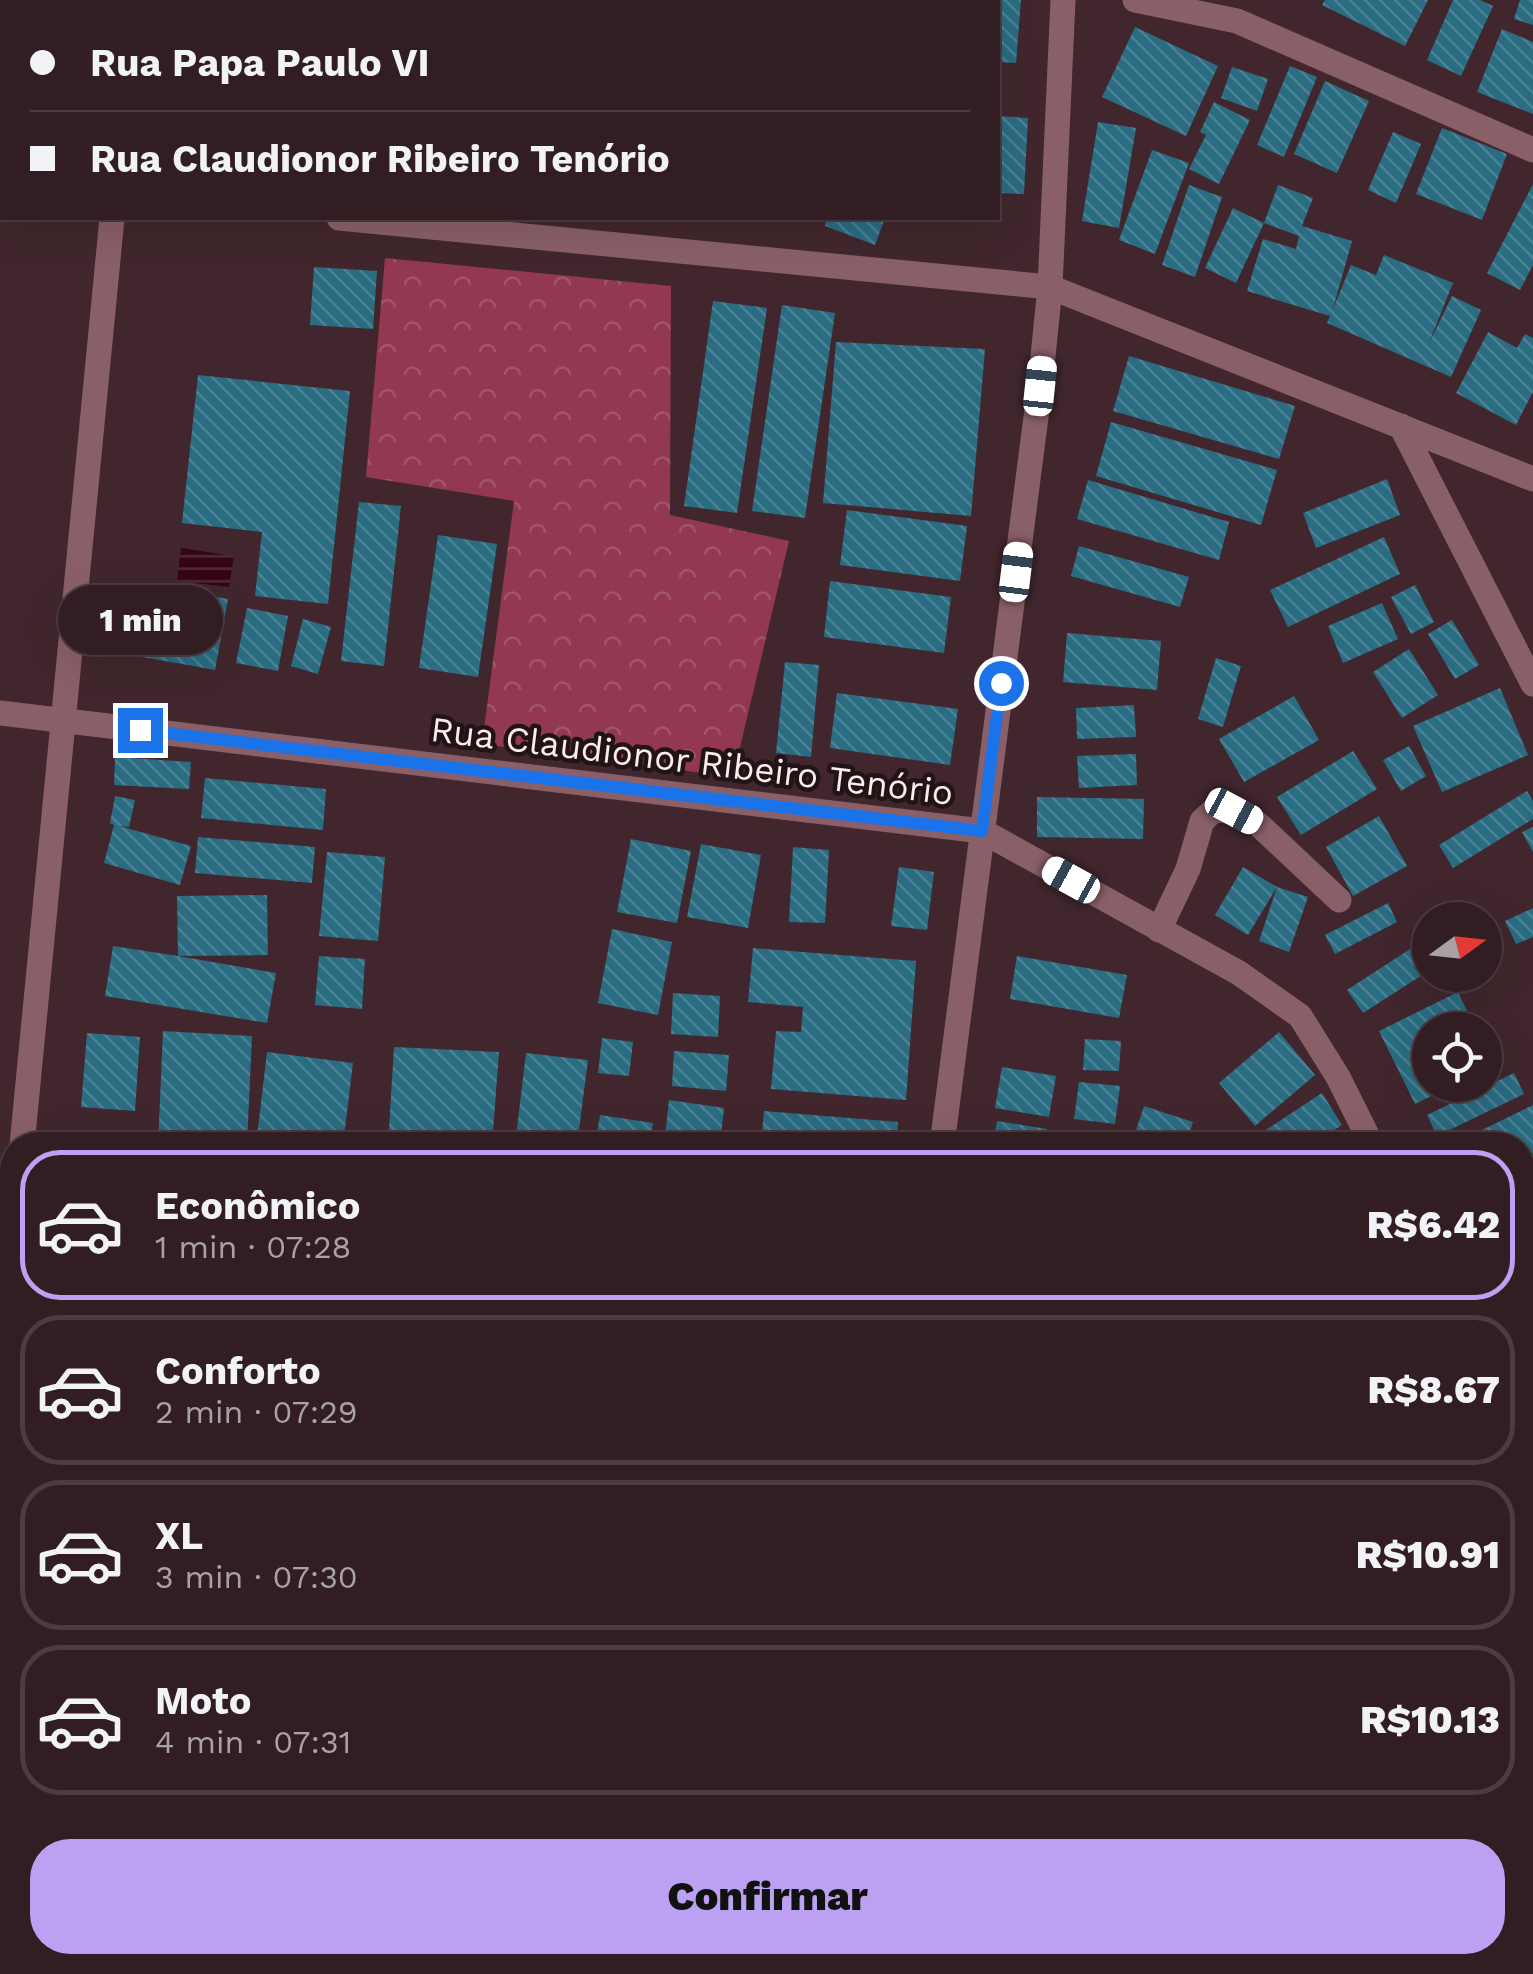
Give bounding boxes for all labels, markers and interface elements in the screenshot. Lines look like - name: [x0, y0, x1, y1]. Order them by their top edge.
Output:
- text: Rua Papa Paulo VI: [90, 41, 430, 85]
- text: Rua Claudionor Ribeiro Tenório: [90, 137, 670, 181]
- car: [1022, 355, 1058, 417]
- car: [997, 540, 1035, 604]
- callout: 1 min: [58, 585, 222, 655]
- text: 1 min: [99, 601, 182, 639]
- route start: [979, 661, 1024, 706]
- route end: [118, 708, 163, 753]
- street label: Rua Claudionor Ribeiro Tenório: [428, 708, 956, 814]
- car: [1200, 784, 1268, 838]
- car: [1037, 852, 1105, 908]
- north arrow: [1412, 902, 1502, 992]
- map controls: [1412, 902, 1502, 1102]
- button: locate: [1412, 1012, 1502, 1102]
- icon: car: [35, 1180, 125, 1270]
- text: Econômico: [155, 1184, 360, 1228]
- text: R$6.42: [1367, 1203, 1500, 1247]
- text: 1 min · 07:28: [155, 1228, 351, 1266]
- icon: car: [35, 1345, 125, 1435]
- text: Conforto: [155, 1349, 321, 1393]
- text: R$8.67: [1367, 1368, 1500, 1412]
- text: 2 min · 07:29: [155, 1393, 358, 1431]
- icon: car: [35, 1510, 125, 1600]
- text: XL: [155, 1514, 203, 1558]
- text: R$10.91: [1356, 1533, 1500, 1577]
- text: 3 min · 07:30: [155, 1558, 358, 1596]
- icon: car: [35, 1675, 125, 1765]
- text: Moto: [155, 1679, 251, 1723]
- text: R$10.13: [1360, 1698, 1500, 1742]
- text: 4 min · 07:31: [155, 1723, 351, 1761]
- button: Confirmar: [30, 1839, 1505, 1954]

